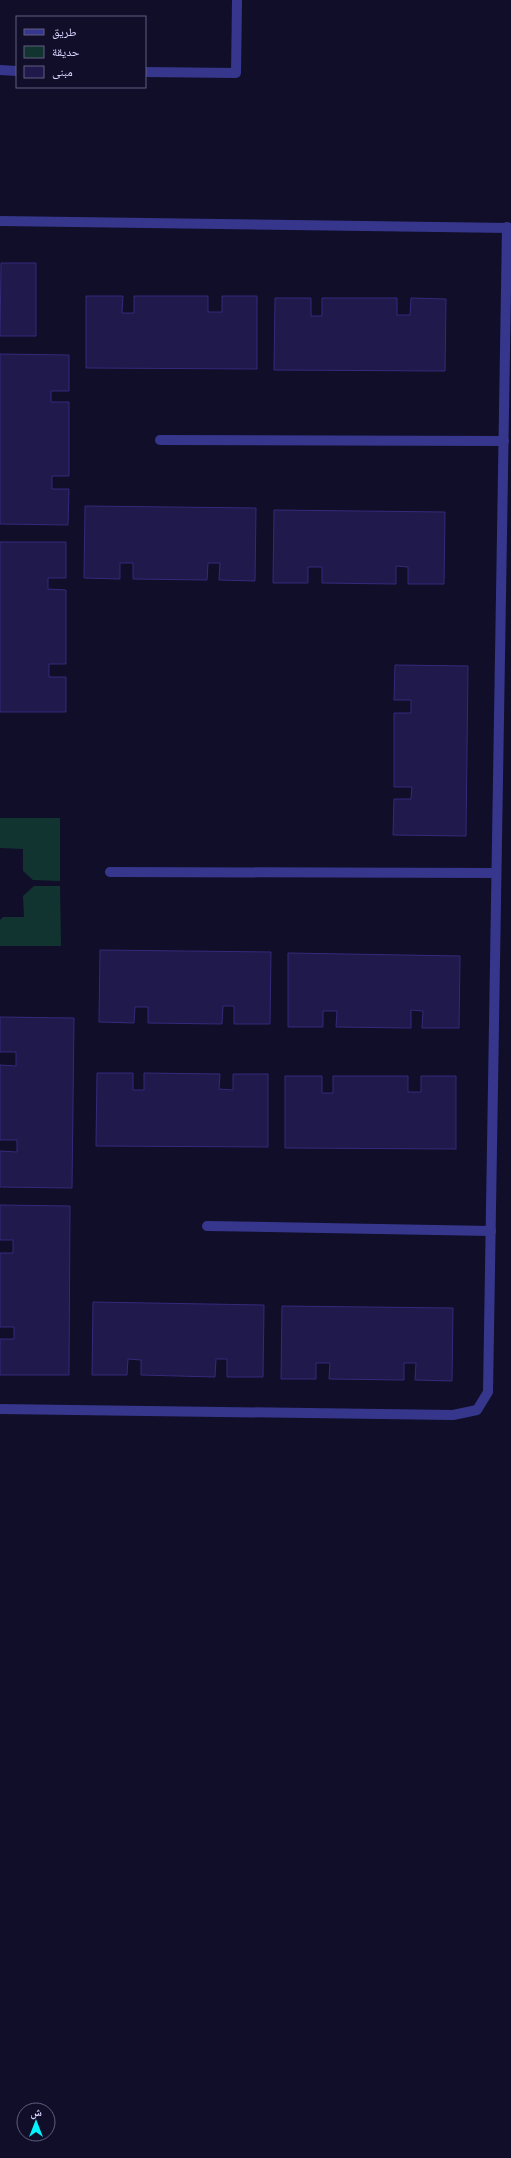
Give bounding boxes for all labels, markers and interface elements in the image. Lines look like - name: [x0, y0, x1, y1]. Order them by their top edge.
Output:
- legend: [16, 16, 146, 88]
- text: طريق: [52, 24, 77, 39]
- text: حديقة: [52, 44, 80, 59]
- text: مبنى: [52, 64, 73, 79]
- north arrow: [16, 2102, 56, 2142]
- text: ش: [30, 2105, 42, 2120]

